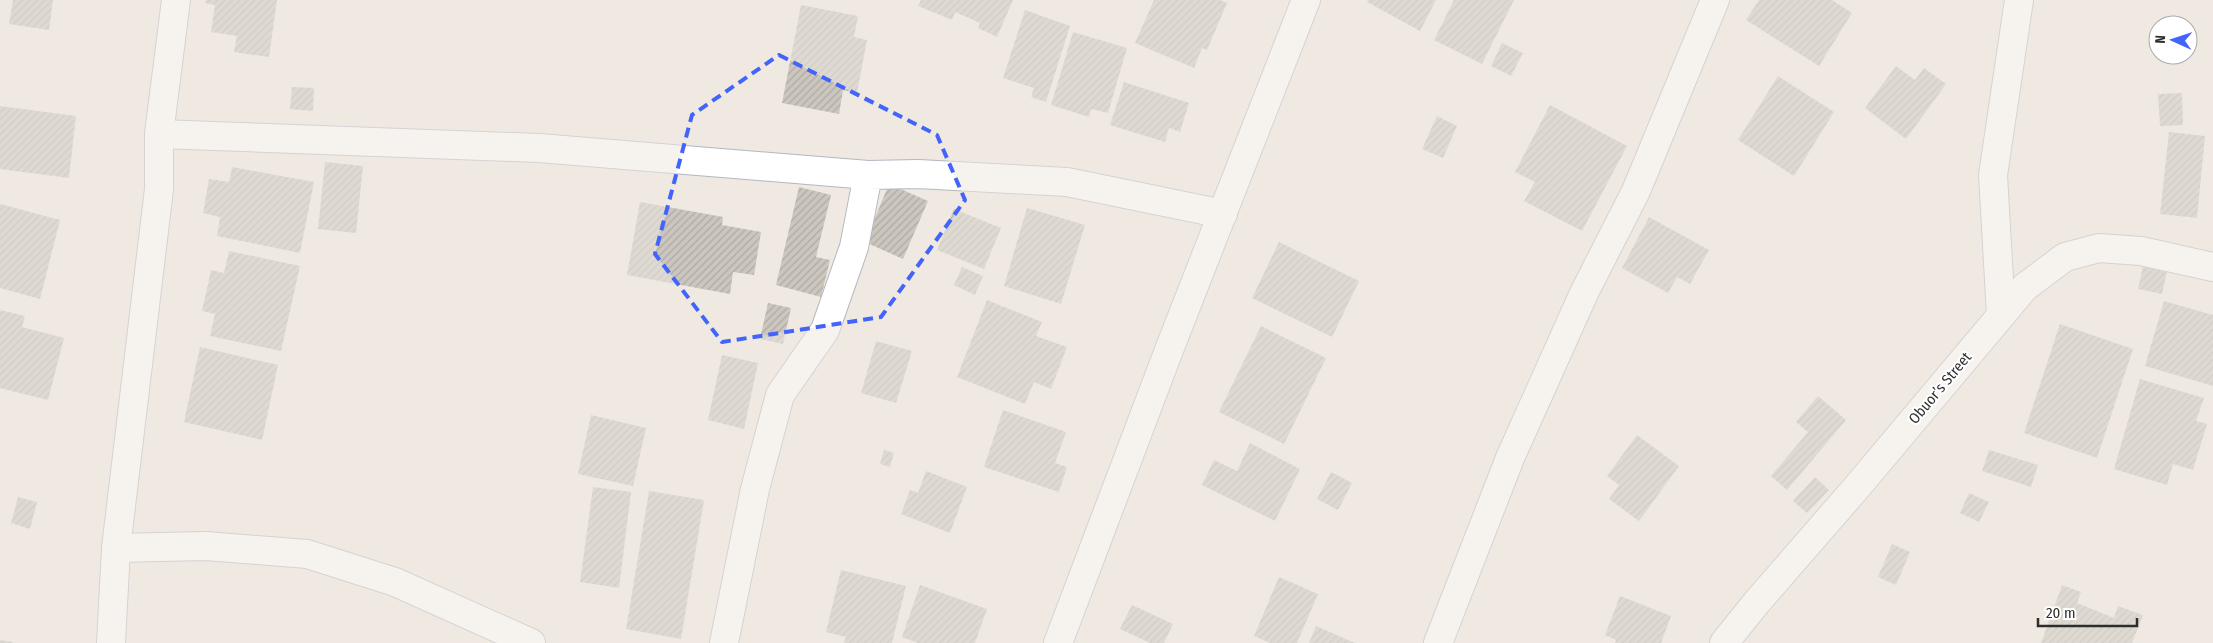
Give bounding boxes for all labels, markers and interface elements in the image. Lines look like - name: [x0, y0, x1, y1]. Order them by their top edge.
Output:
- north arrow: [2148, 15, 2198, 65]
- text: N: [2152, 35, 2169, 44]
- street label: Obuor’s Street: [1905, 348, 1975, 428]
- scale bar: [2038, 596, 2137, 628]
- text: 20 m: [2046, 604, 2076, 622]

